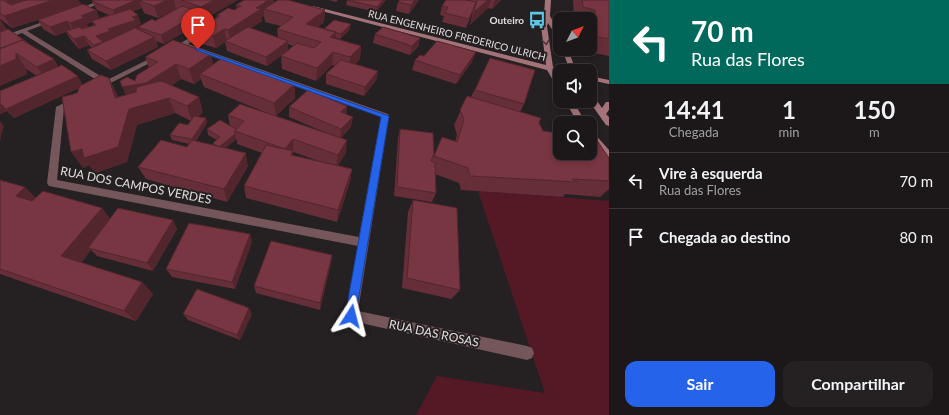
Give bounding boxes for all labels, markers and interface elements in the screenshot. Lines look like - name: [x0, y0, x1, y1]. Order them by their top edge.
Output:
- street label: RUA ENGENHEIRO FREDERICO ULRICH: [367, 7, 547, 63]
- pin: [181, 8, 215, 49]
- bus stop icon: Outeiro: [527, 10, 547, 30]
- north arrow: [553, 12, 597, 56]
- map controls: [553, 12, 597, 160]
- icon: arrive: [187, 14, 209, 36]
- place label: Outeiro: [489, 14, 524, 26]
- text: 70 m: [691, 14, 754, 48]
- icon: left: [625, 16, 677, 68]
- one-way arrow: [541, 39, 550, 45]
- text: Rua das Flores: [691, 48, 805, 70]
- button: sound: [553, 64, 597, 108]
- text: 14:41: [663, 95, 725, 124]
- text: 1: [782, 95, 796, 124]
- text: 150: [853, 95, 895, 124]
- button: search: [553, 116, 597, 160]
- text: Chegada: [669, 124, 719, 140]
- text: min: [779, 124, 800, 140]
- text: m: [869, 124, 880, 140]
- street label: RUA DOS CAMPOS VERDES: [59, 163, 213, 207]
- text: Vire à esquerda: [659, 164, 763, 182]
- icon: left: [625, 170, 647, 192]
- text: 70 m: [899, 172, 933, 190]
- text: Rua das Flores: [659, 182, 741, 198]
- icon: arrive: [625, 226, 647, 248]
- text: Chegada ao destino: [659, 228, 790, 246]
- text: 80 m: [899, 228, 933, 246]
- position arrow: [330, 295, 372, 337]
- street label: RUA DAS ROSAS: [388, 316, 480, 350]
- button: Sair: [625, 361, 775, 407]
- button: Compartilhar: [783, 361, 933, 407]

